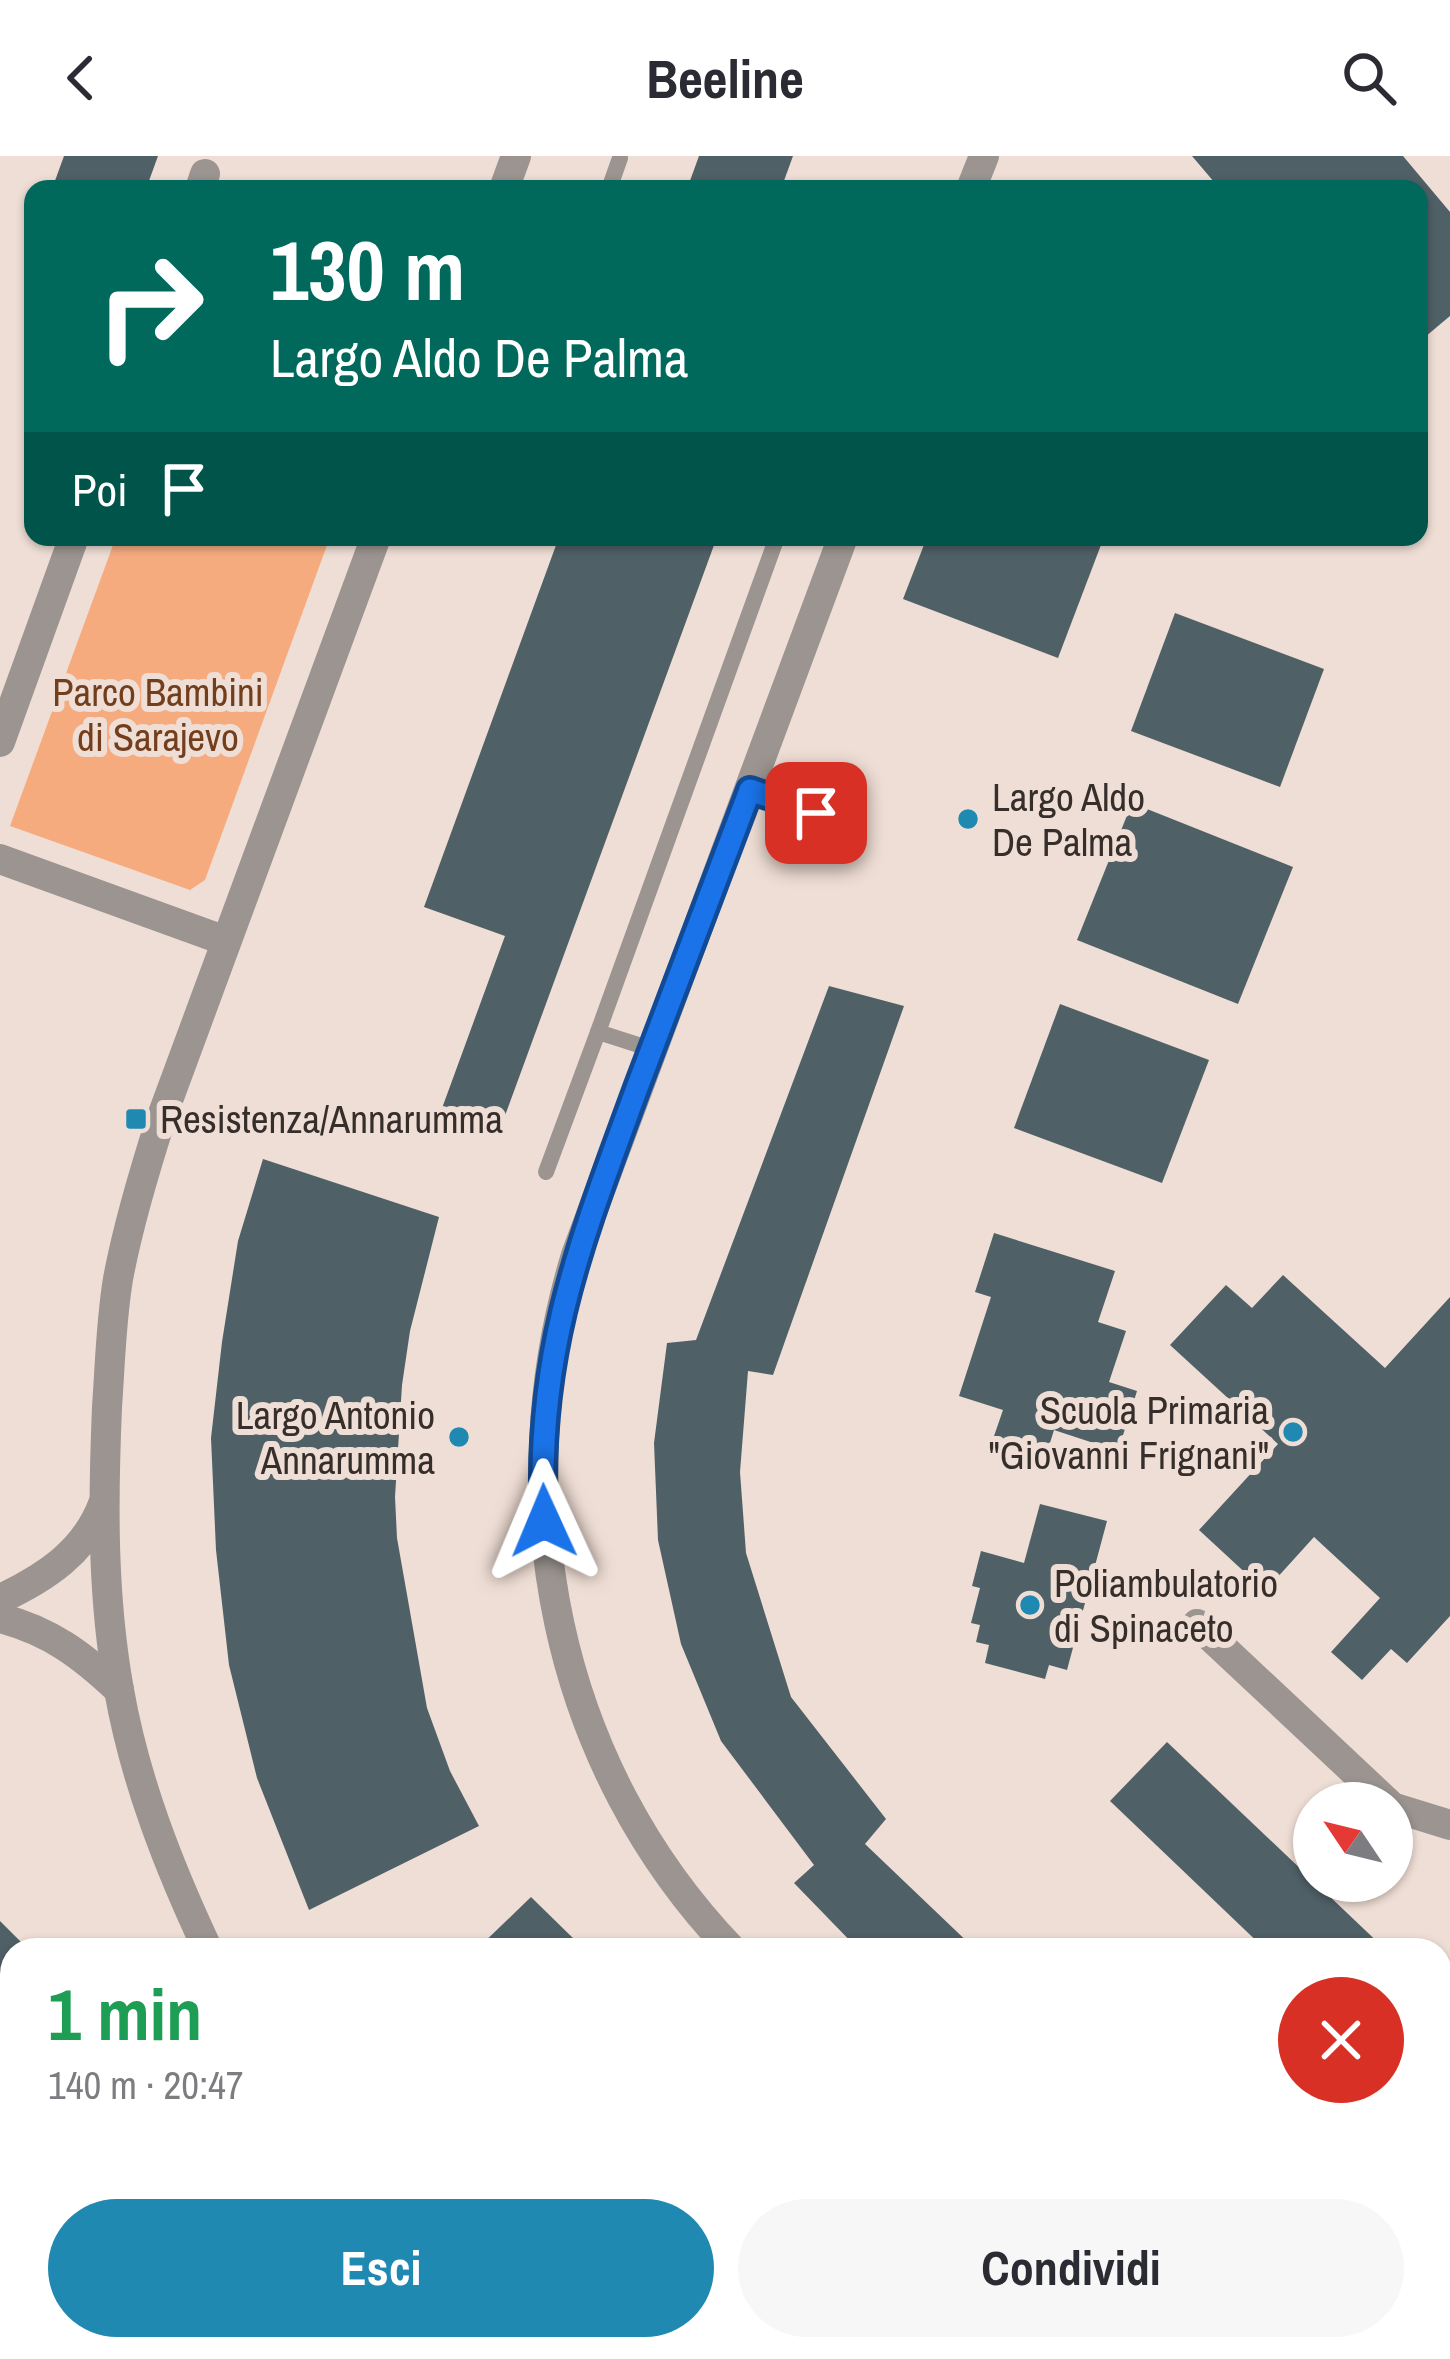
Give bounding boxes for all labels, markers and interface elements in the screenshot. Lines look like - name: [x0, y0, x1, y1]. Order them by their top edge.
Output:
- text: Beeline: [646, 42, 804, 115]
- icon: back: [48, 45, 114, 111]
- icon: search: [1336, 45, 1402, 111]
- text: 130 m: [270, 213, 465, 326]
- icon: right: [72, 228, 228, 384]
- text: Largo Aldo De Palma: [270, 321, 688, 394]
- icon: arrive: [151, 456, 217, 522]
- text: Poi: [72, 459, 127, 520]
- park label: Parco Bambini di Sarajevo: [52, 666, 264, 763]
- pin: [765, 762, 867, 864]
- place label: Largo Aldo De Palma: [992, 771, 1145, 868]
- icon: arrive: [783, 780, 849, 846]
- marker: Largo Aldo De Palma: [955, 806, 981, 832]
- place label: Resistenza/Annarumma: [160, 1093, 503, 1145]
- marker: Resistenza/Annarumma: [123, 1106, 149, 1132]
- place label: Scuola Primaria "Giovanni Frignani": [989, 1384, 1269, 1481]
- place label: Largo Antonio Annarumma: [236, 1389, 435, 1486]
- marker: Scuola Primaria "Giovanni Frignani": [1280, 1419, 1306, 1445]
- marker: Largo Antonio Annarumma: [446, 1424, 472, 1450]
- position arrow: [481, 1458, 607, 1584]
- place label: Poliambulatorio di Spinaceto: [1054, 1557, 1278, 1654]
- marker: Poliambulatorio di Spinaceto: [1017, 1592, 1043, 1618]
- north arrow: [1293, 1782, 1413, 1902]
- map controls: [1293, 1782, 1413, 1902]
- text: 1 min: [48, 1965, 202, 2062]
- button: close: [1278, 1977, 1404, 2103]
- text: 140 m · 20:47: [48, 2059, 244, 2111]
- button: Esci: [48, 2199, 714, 2337]
- button: Condividi: [738, 2199, 1404, 2337]

